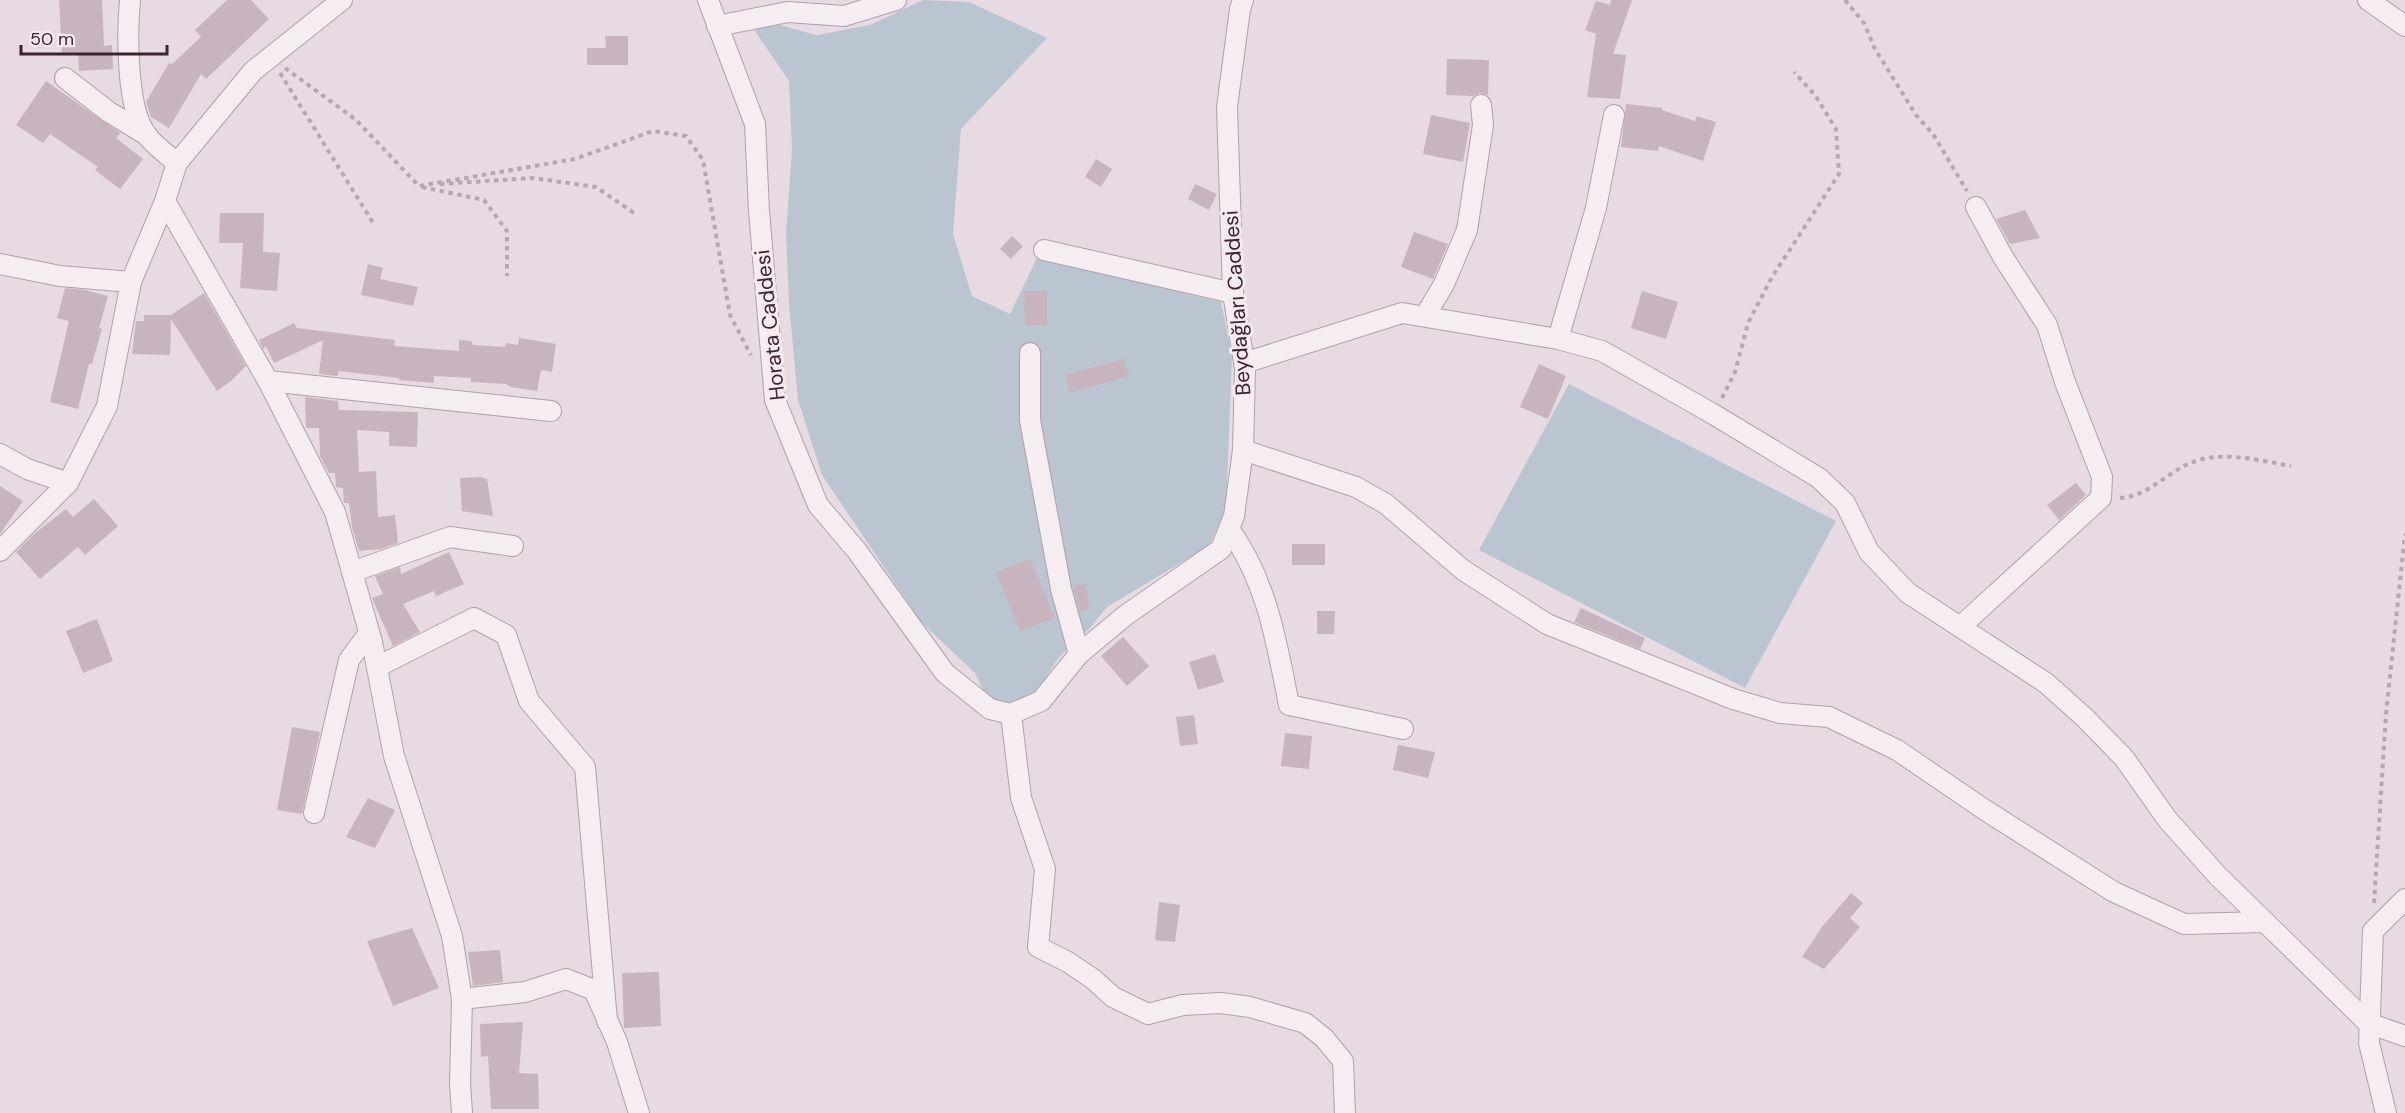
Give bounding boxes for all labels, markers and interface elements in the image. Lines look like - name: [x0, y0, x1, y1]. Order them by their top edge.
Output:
- scale bar: [21, 18, 166, 56]
- text: 50 m: [30, 27, 74, 51]
- street label: Beydağları Caddesi: [1217, 209, 1257, 397]
- street label: Horata Caddesi: [748, 248, 792, 402]

